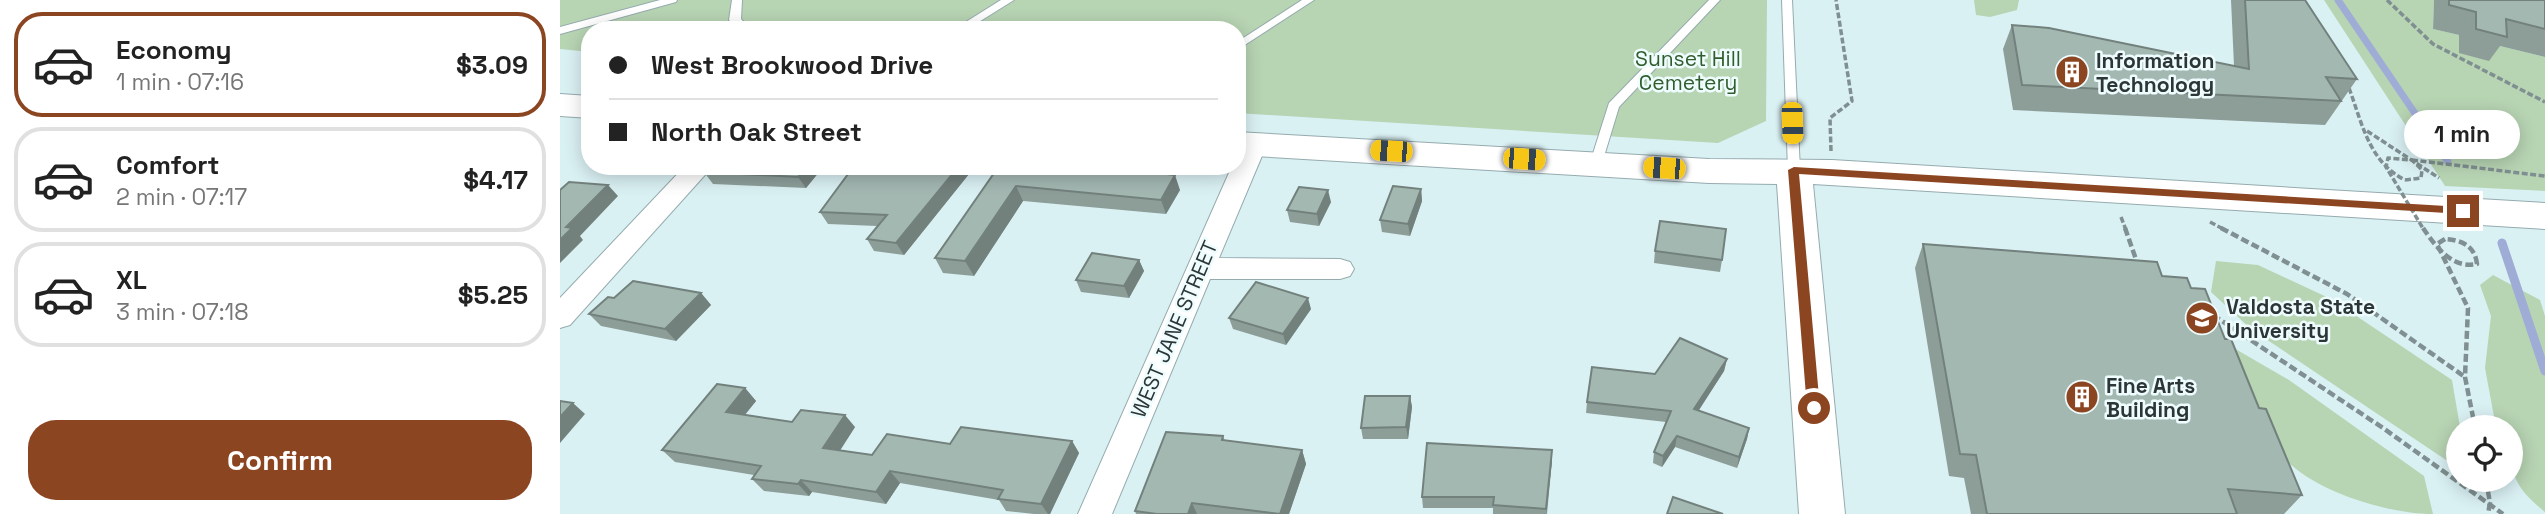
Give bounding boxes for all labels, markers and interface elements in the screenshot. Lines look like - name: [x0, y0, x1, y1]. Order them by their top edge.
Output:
- icon: car: [32, 33, 95, 96]
- text: Economy: [116, 33, 232, 67]
- park label: Sunset Hill Cemetery: [1635, 45, 1741, 96]
- place label: Information Technology: [2096, 47, 2214, 98]
- text: $3.09: [456, 48, 528, 82]
- text: West Brookwood Drive: [651, 48, 933, 82]
- building icon: Information Technology: [2053, 53, 2091, 91]
- text: 1 min · 07:16: [116, 67, 244, 97]
- car: [1781, 102, 1804, 144]
- callout: 1 min: [2405, 110, 2521, 158]
- text: North Oak Street: [651, 115, 862, 149]
- text: 1 min: [2434, 119, 2490, 149]
- car: [1370, 139, 1413, 163]
- car: [1503, 147, 1546, 171]
- icon: car: [32, 148, 95, 211]
- text: Comfort: [116, 148, 219, 182]
- car: [1643, 156, 1686, 180]
- text: $4.17: [463, 163, 528, 197]
- text: 2 min · 07:17: [116, 182, 247, 212]
- route end: [2447, 195, 2479, 227]
- street label: WEST JANE STREET: [1125, 236, 1223, 422]
- icon: car: [32, 263, 95, 326]
- text: XL: [116, 263, 147, 297]
- text: $5.25: [458, 278, 528, 312]
- place label: Valdosta State University: [2226, 293, 2375, 344]
- text: 3 min · 07:18: [116, 297, 249, 327]
- school or university icon: Valdosta State University: [2183, 299, 2221, 337]
- place label: Fine Arts Building: [2106, 372, 2195, 423]
- building icon: Fine Arts Building: [2063, 378, 2101, 416]
- route start: [1798, 392, 1830, 424]
- map controls: [2446, 415, 2523, 492]
- button: locate: [2446, 415, 2523, 492]
- button: Confirm: [28, 420, 532, 500]

